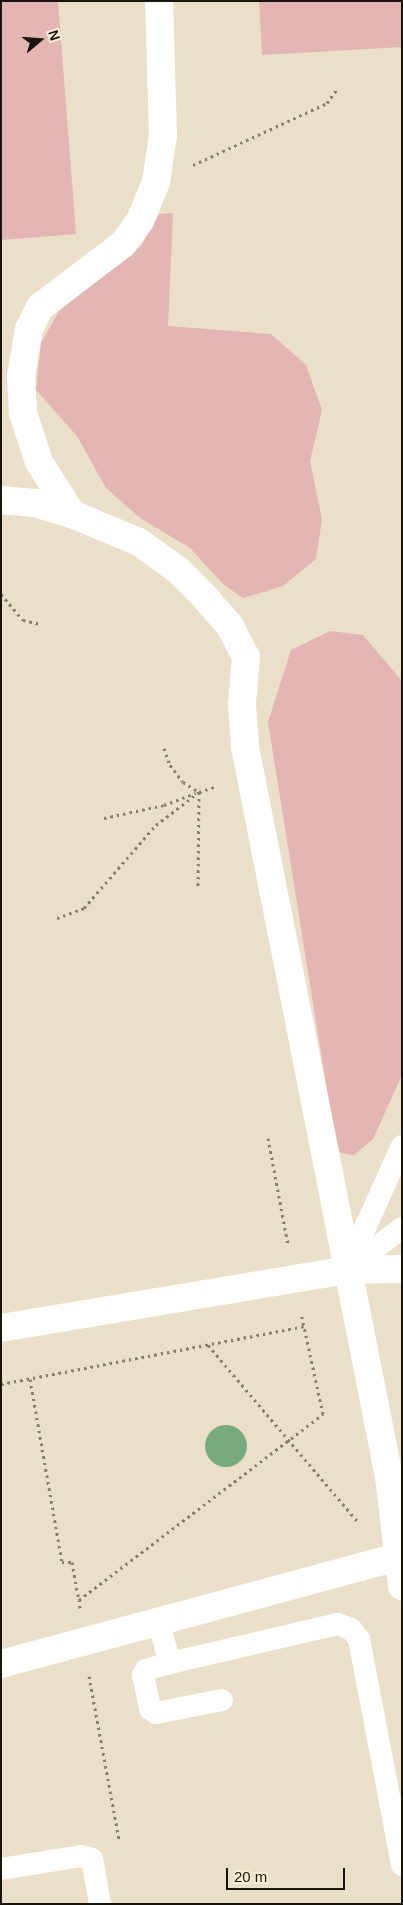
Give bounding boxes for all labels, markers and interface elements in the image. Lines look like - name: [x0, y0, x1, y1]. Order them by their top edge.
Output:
- north arrow: [15, 15, 65, 65]
- text: N: [45, 28, 63, 43]
- scale bar: [228, 1858, 347, 1890]
- text: 20 m: [234, 1868, 267, 1885]

